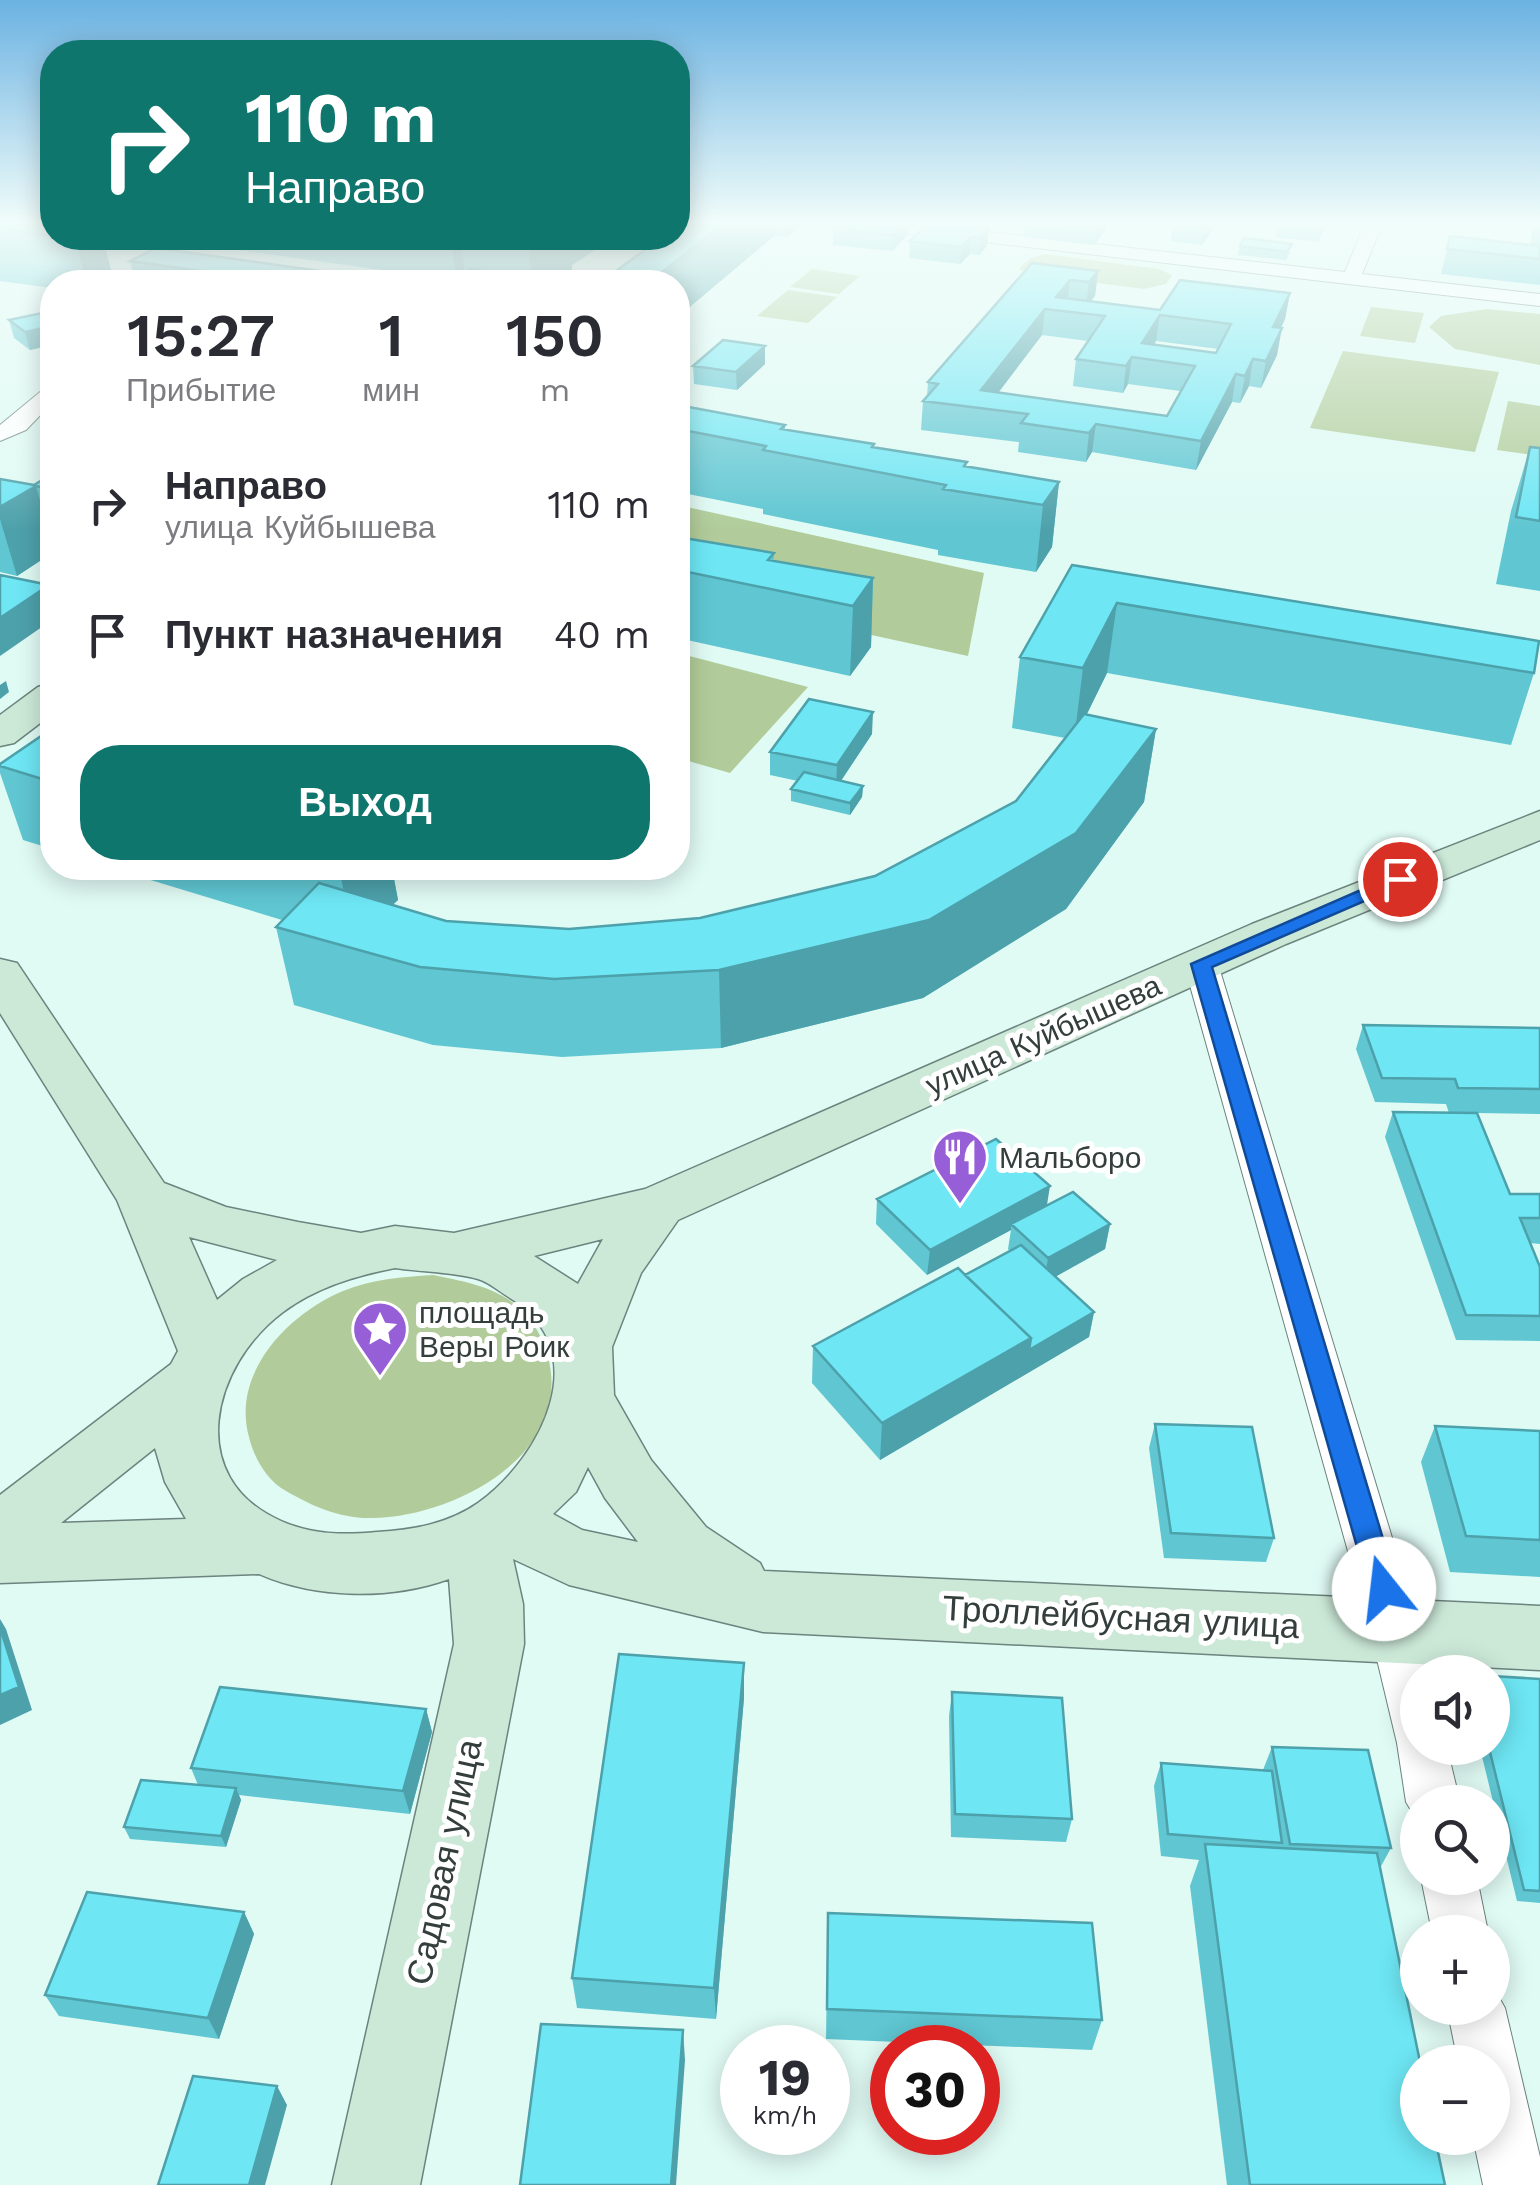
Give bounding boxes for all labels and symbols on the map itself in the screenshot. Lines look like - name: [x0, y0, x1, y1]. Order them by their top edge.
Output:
- pin: [1358, 837, 1443, 922]
- street label: улица Куйбышева: [920, 967, 1166, 1103]
- restaurant icon: Мальборо: [930, 1127, 990, 1206]
- place label: Мальборо: [999, 1140, 1141, 1175]
- place label: площадь Веры Роик: [419, 1295, 570, 1364]
- place icon: площадь Веры Роик: [350, 1299, 410, 1378]
- position arrow: [1332, 1537, 1436, 1641]
- street label: Троллейбусная улица: [942, 1587, 1301, 1647]
- street label: Садовая улица: [397, 1735, 491, 1989]
- speed limit sign: 30: [870, 2025, 1000, 2155]

